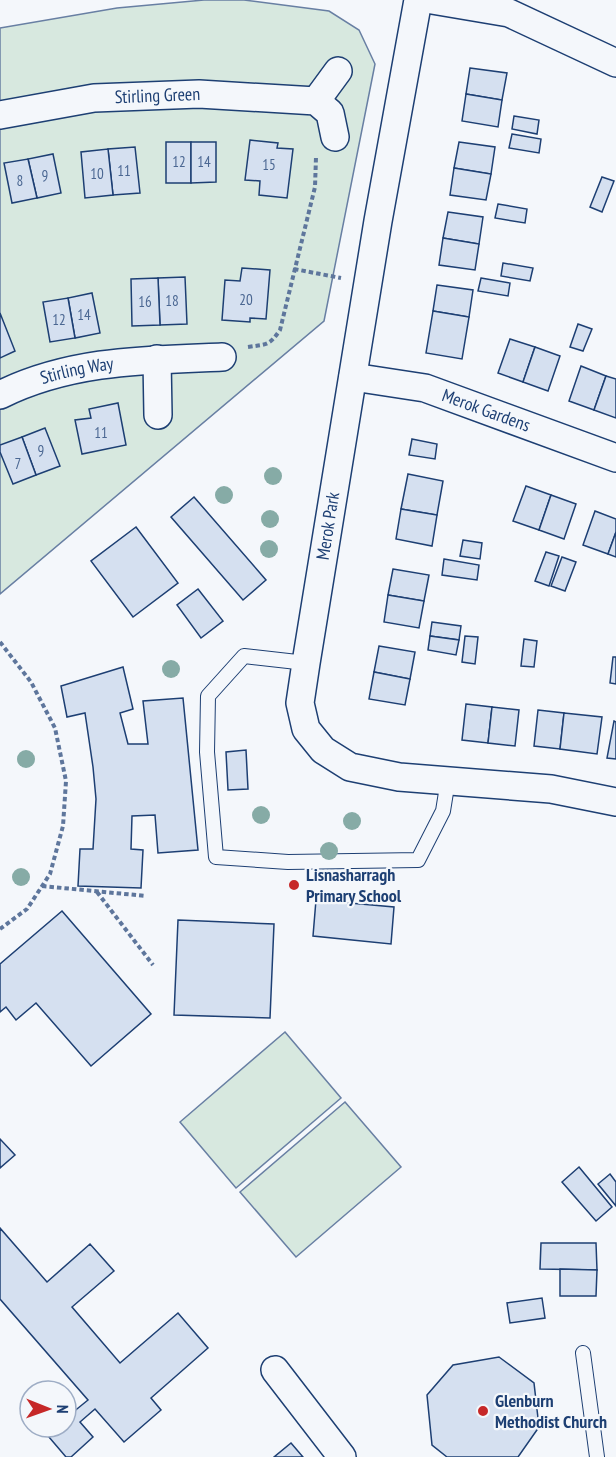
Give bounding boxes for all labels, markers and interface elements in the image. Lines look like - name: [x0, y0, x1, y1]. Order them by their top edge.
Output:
- street label: Stirling Green: [114, 82, 201, 108]
- house number: 12: [172, 152, 186, 171]
- house number: 14: [197, 152, 211, 171]
- house number: 15: [262, 155, 276, 174]
- house number: 11: [117, 161, 131, 180]
- house number: 10: [90, 164, 104, 183]
- house number: 9: [42, 166, 48, 185]
- house number: 8: [17, 171, 23, 190]
- house number: 20: [239, 290, 253, 309]
- house number: 18: [165, 291, 179, 310]
- house number: 16: [138, 292, 152, 311]
- house number: 14: [77, 305, 91, 324]
- house number: 12: [52, 310, 66, 329]
- street label: Stirling Way: [37, 351, 115, 389]
- street label: Merok Gardens: [439, 383, 534, 437]
- house number: 11: [94, 423, 108, 442]
- house number: 9: [38, 441, 44, 460]
- house number: 7: [15, 454, 21, 473]
- street label: Merok Park: [311, 490, 344, 562]
- place label: Lisnasharragh Primary School: [306, 863, 402, 907]
- marker: Lisnasharragh Primary School: [287, 878, 301, 892]
- north arrow: [18, 1379, 78, 1439]
- place label: Glenburn Methodist Church: [495, 1389, 607, 1433]
- marker: Glenburn Methodist Church: [476, 1404, 490, 1418]
- text: N: [53, 1405, 73, 1414]

